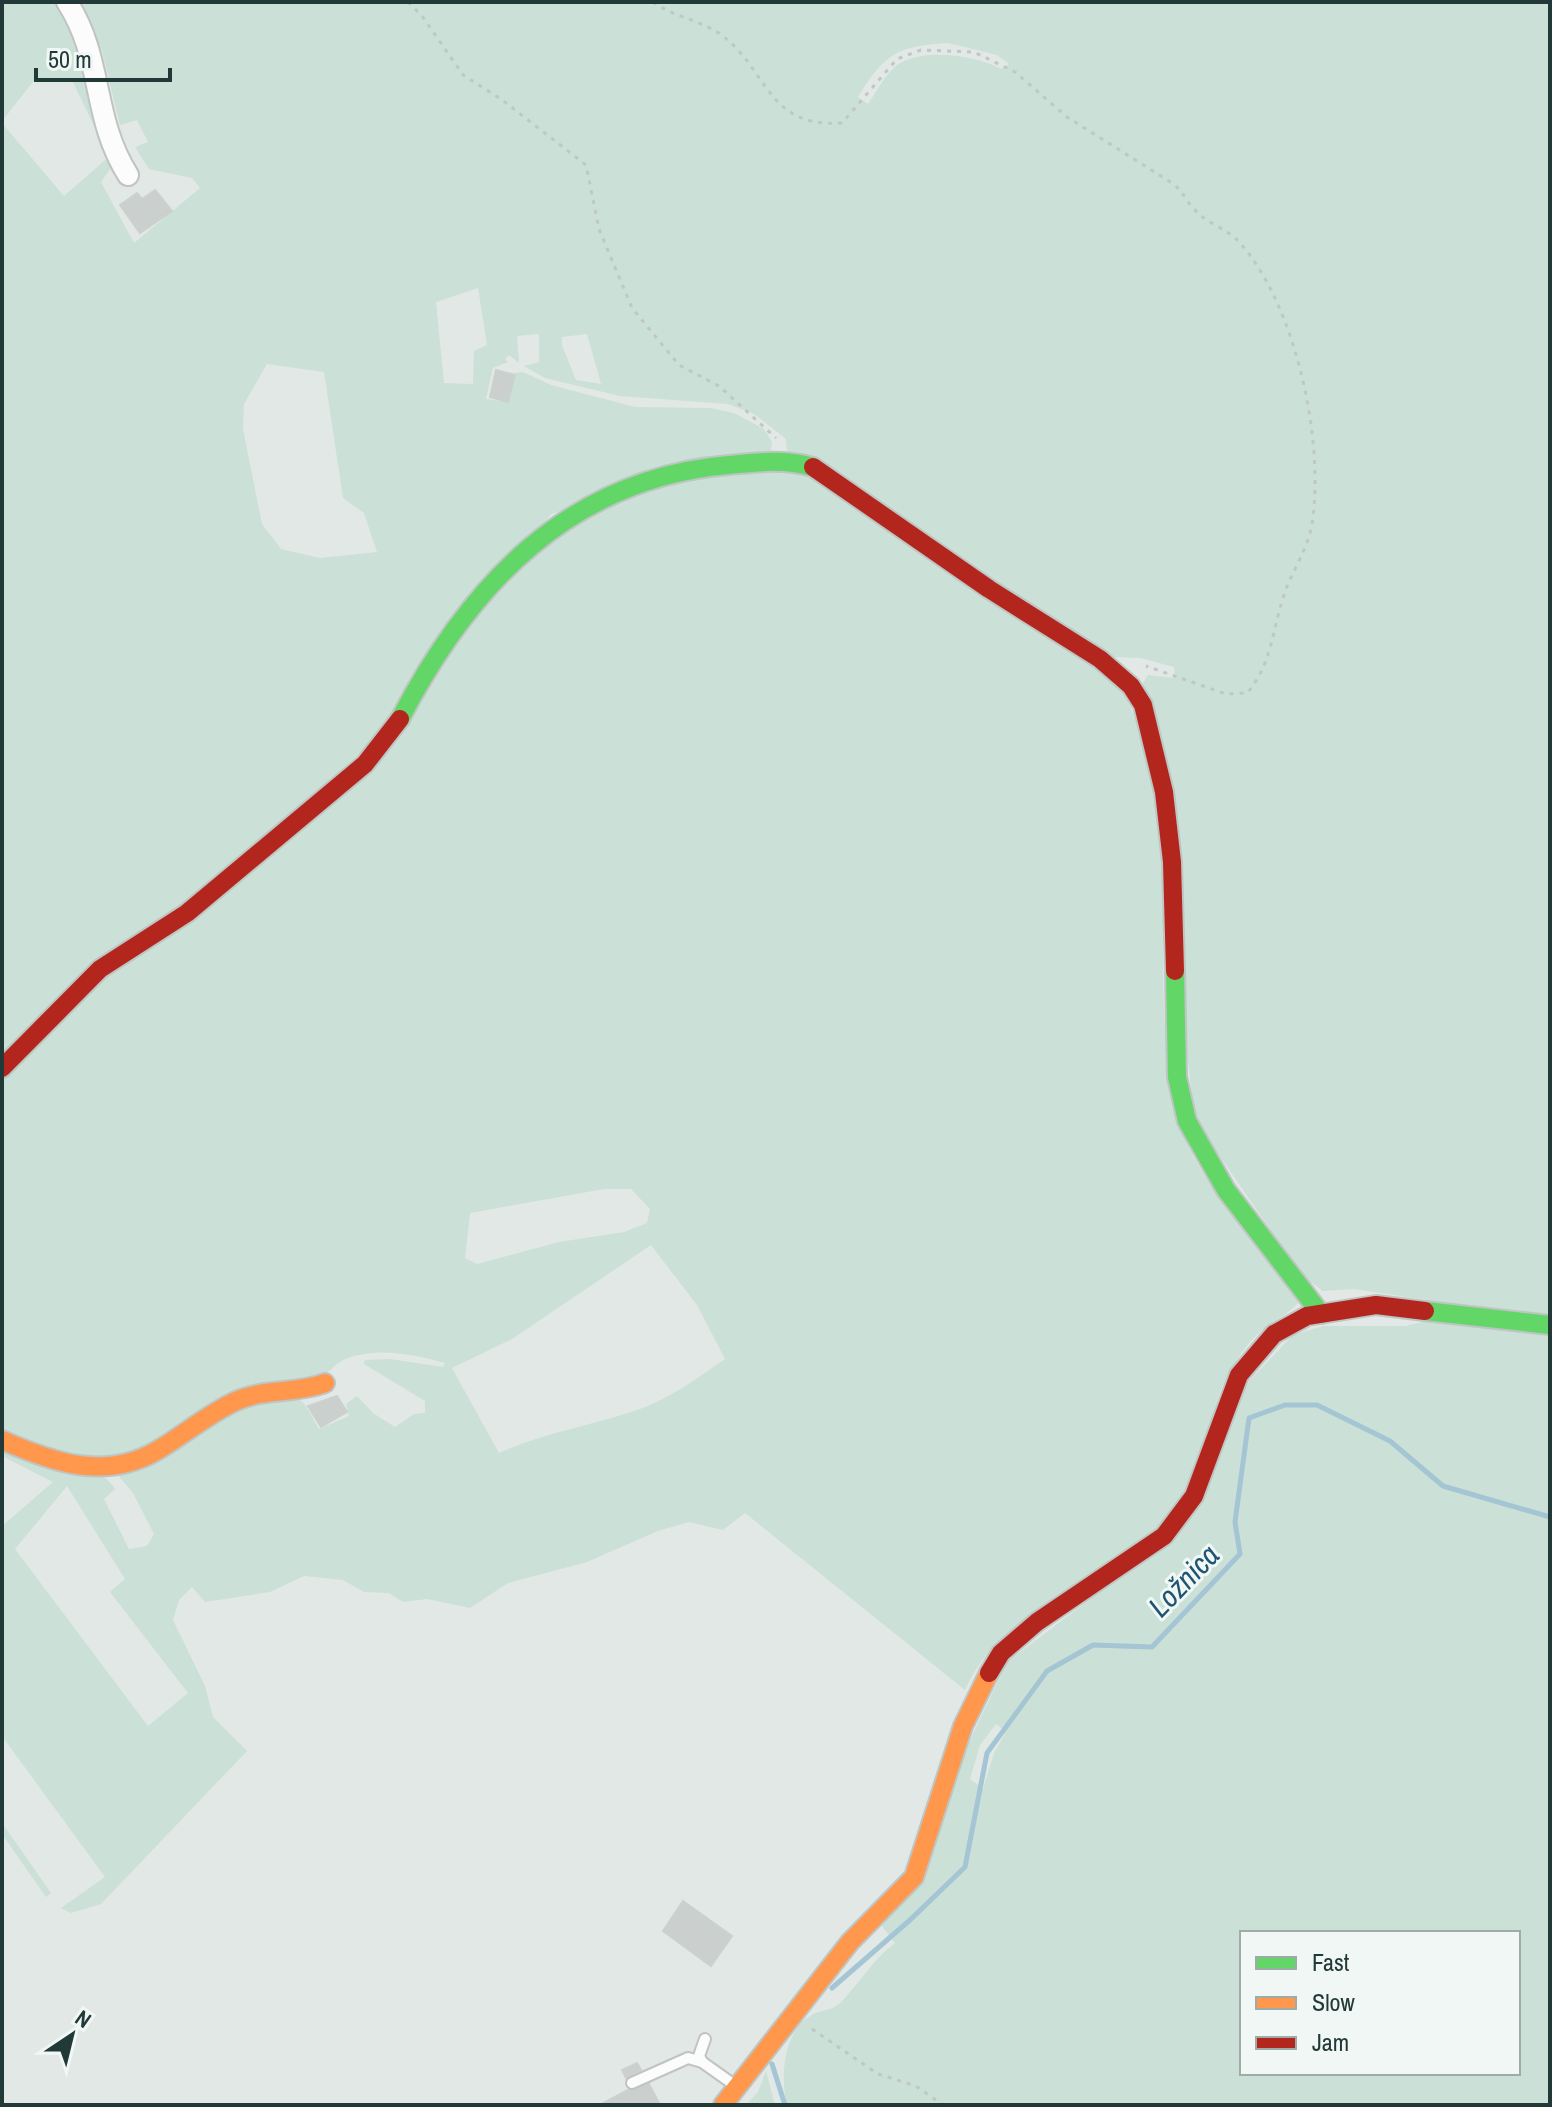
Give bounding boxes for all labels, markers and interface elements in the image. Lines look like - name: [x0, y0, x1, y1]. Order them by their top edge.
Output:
- scale bar: [36, 32, 170, 82]
- text: 50 m: [48, 43, 92, 75]
- water label: Ložnica: [1139, 1535, 1228, 1625]
- legend: [1240, 1931, 1520, 2075]
- text: Fast: [1312, 1946, 1350, 1978]
- text: Slow: [1312, 1986, 1355, 2018]
- north arrow: [32, 1995, 112, 2075]
- text: N: [70, 2003, 97, 2035]
- text: Jam: [1312, 2026, 1349, 2058]

